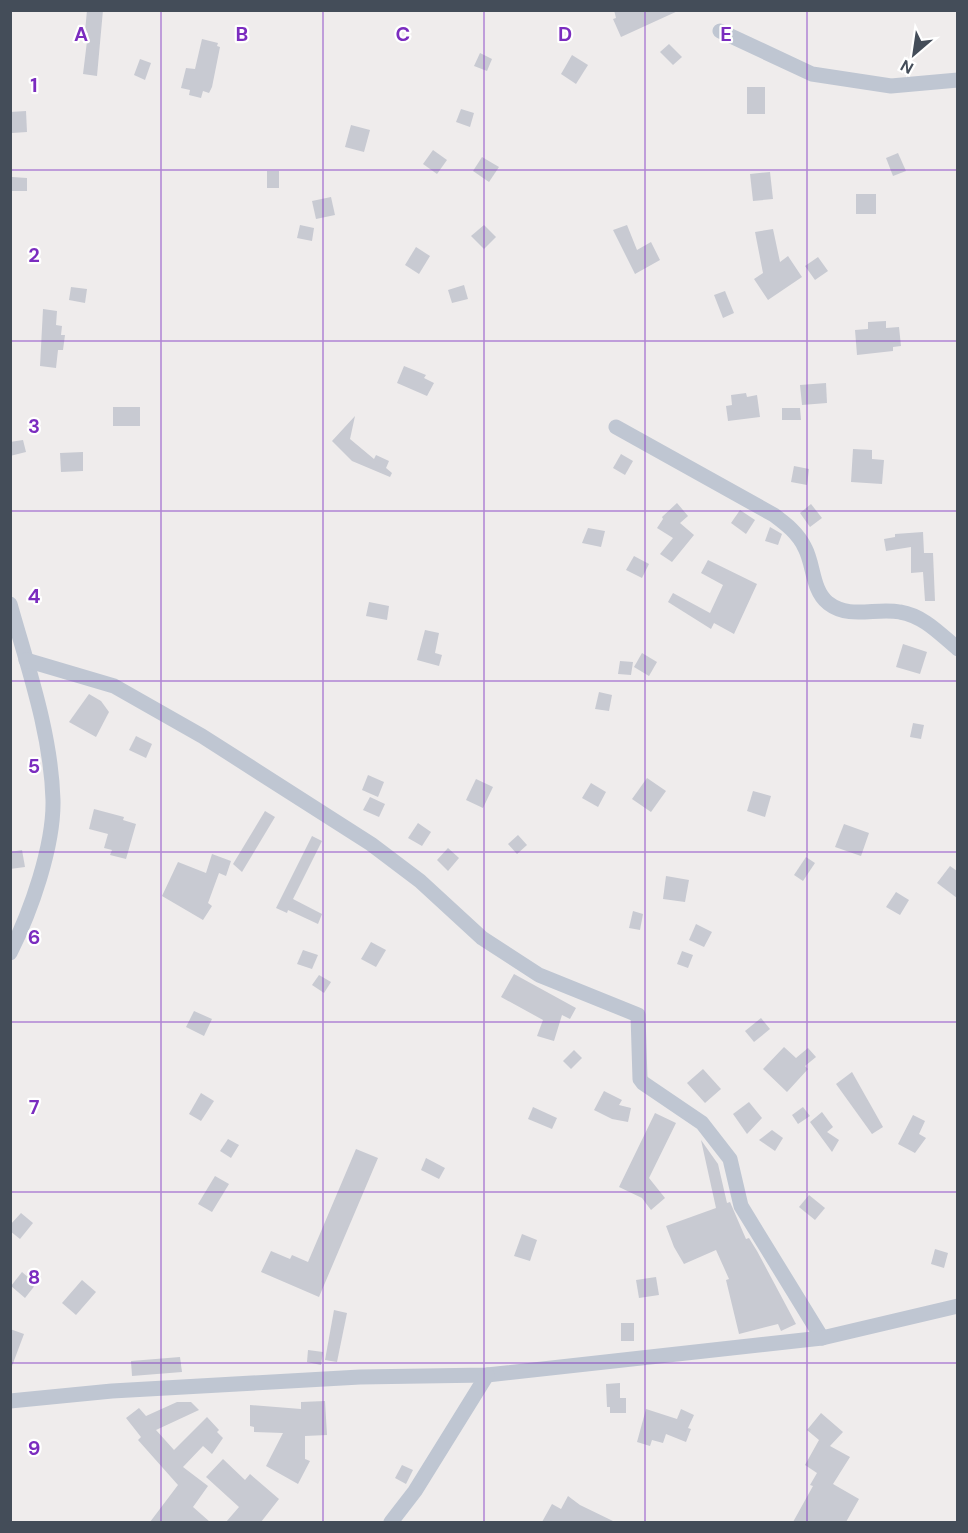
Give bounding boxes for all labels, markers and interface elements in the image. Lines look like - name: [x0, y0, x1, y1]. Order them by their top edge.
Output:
- text: A: [74, 21, 88, 47]
- text: B: [236, 21, 248, 47]
- text: C: [396, 21, 410, 47]
- text: D: [558, 21, 572, 47]
- text: E: [720, 21, 732, 47]
- north arrow: [884, 24, 944, 84]
- text: N: [897, 55, 917, 79]
- text: 1: [30, 72, 38, 98]
- text: 2: [28, 242, 40, 268]
- text: 3: [28, 413, 40, 439]
- text: 4: [28, 583, 41, 609]
- text: 5: [28, 753, 40, 779]
- text: 6: [28, 924, 40, 950]
- text: 7: [29, 1094, 40, 1120]
- text: 8: [28, 1264, 40, 1290]
- text: 9: [28, 1435, 40, 1461]

